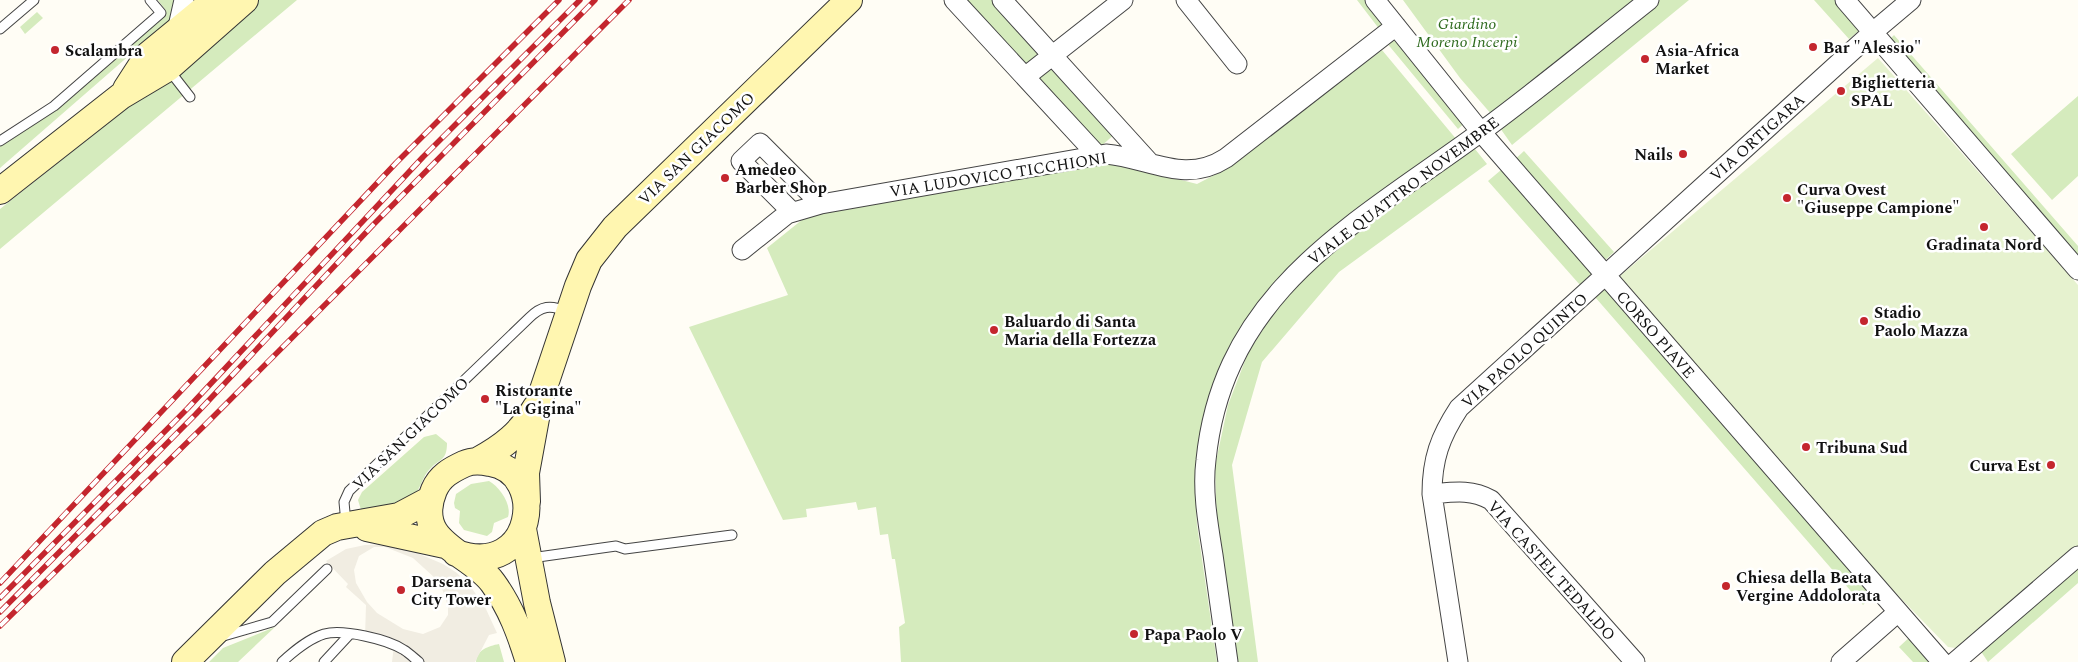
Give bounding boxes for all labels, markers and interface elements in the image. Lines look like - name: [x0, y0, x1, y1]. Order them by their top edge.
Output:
- park label: Giardino Moreno Incerpi: [1416, 12, 1518, 54]
- place label: Bar "Alessio": [1823, 36, 1921, 60]
- place label: Scalambra: [65, 39, 143, 63]
- place label: Asia-Africa Market: [1655, 39, 1740, 81]
- marker: Bar "Alessio": [1807, 41, 1819, 53]
- marker: Scalambra: [49, 44, 61, 56]
- marker: Asia-Africa Market: [1639, 53, 1651, 65]
- place label: Biglietteria SPAL: [1851, 71, 1936, 113]
- marker: Biglietteria SPAL: [1835, 85, 1847, 97]
- street label: VIA SAN GIACOMO: [633, 87, 760, 211]
- street label: VIA ORTIGARA: [1705, 88, 1811, 187]
- street label: VIALE QUATTRO NOVEMBRE: [1303, 111, 1505, 271]
- place label: Nails: [1634, 143, 1673, 167]
- street label: VIA LUDOVICO TICCHIONI: [888, 146, 1108, 204]
- marker: Nails: [1677, 148, 1689, 160]
- place label: Amedeo Barber Shop: [735, 158, 827, 200]
- marker: Amedeo Barber Shop: [719, 172, 731, 184]
- place label: Curva Ovest "Giuseppe Campione": [1797, 178, 1960, 220]
- marker: Curva Ovest "Giuseppe Campione": [1781, 192, 1793, 204]
- marker: Gradinata Nord: [1978, 221, 1990, 233]
- place label: Gradinata Nord: [1926, 233, 2042, 257]
- street label: CORSO PIAVE: [1610, 285, 1700, 384]
- street label: VIA PAOLO QUINTO: [1456, 287, 1593, 414]
- place label: Stadio Paolo Mazza: [1874, 301, 1969, 343]
- place label: Baluardo di Santa Maria della Fortezza: [1004, 310, 1157, 352]
- marker: Stadio Paolo Mazza: [1858, 315, 1870, 327]
- marker: Baluardo di Santa Maria della Fortezza: [988, 324, 1000, 336]
- street label: VIA SAN GIACOMO: [347, 372, 474, 496]
- place label: Ristorante "La Gigina": [495, 379, 582, 421]
- marker: Ristorante "La Gigina": [479, 393, 491, 405]
- place label: Tribuna Sud: [1816, 436, 1908, 460]
- marker: Tribuna Sud: [1800, 441, 1812, 453]
- place label: Curva Est: [1970, 454, 2041, 478]
- marker: Curva Est: [2045, 459, 2057, 471]
- street label: VIA CASTEL TEDALDO: [1482, 495, 1621, 646]
- place label: Chiesa della Beata Vergine Addolorata: [1736, 566, 1881, 608]
- place label: Darsena City Tower: [411, 570, 491, 612]
- marker: Chiesa della Beata Vergine Addolorata: [1720, 580, 1732, 592]
- marker: Darsena City Tower: [395, 584, 407, 596]
- place label: Papa Paolo V: [1144, 623, 1243, 647]
- marker: Papa Paolo V: [1128, 628, 1140, 640]

